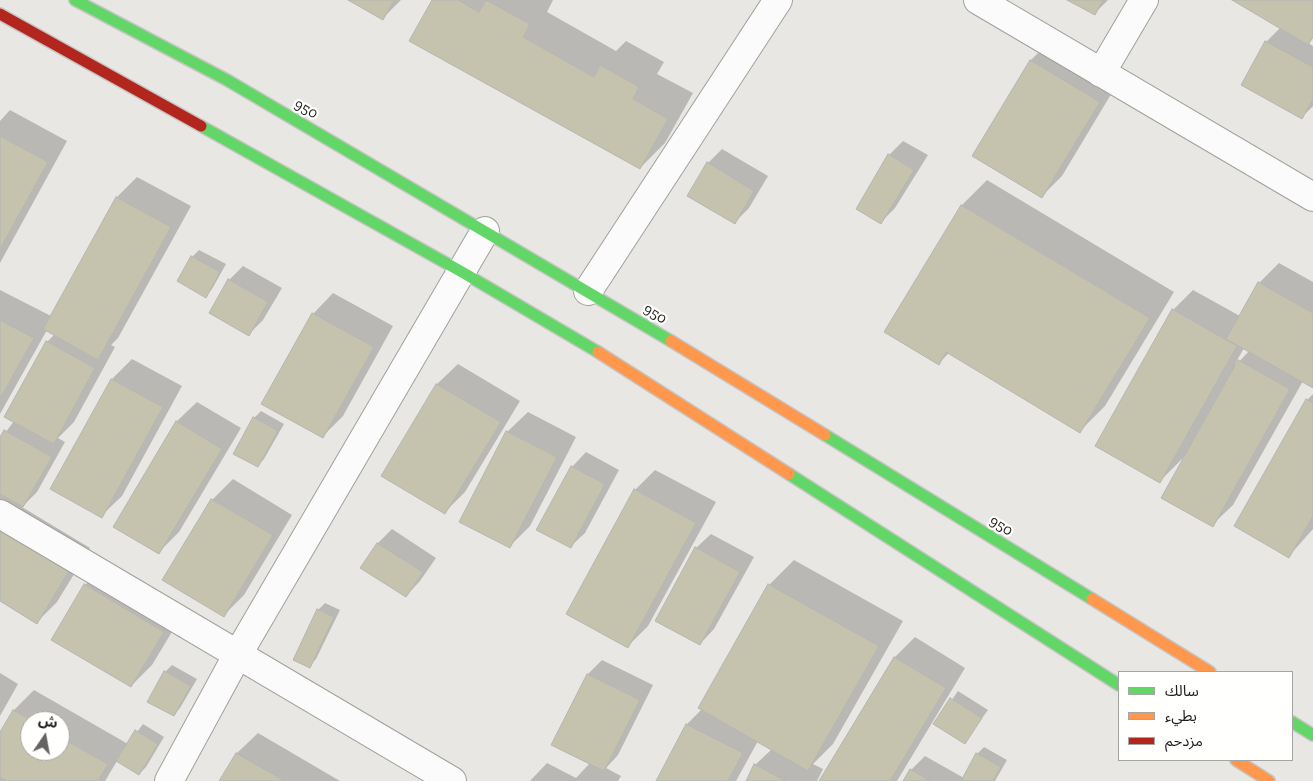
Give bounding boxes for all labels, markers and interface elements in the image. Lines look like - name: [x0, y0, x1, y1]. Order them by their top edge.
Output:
- street label: 950: [291, 95, 321, 123]
- street label: 950: [640, 300, 670, 328]
- street label: 950: [986, 512, 1016, 540]
- legend: [1118, 671, 1293, 761]
- text: سالك: [1165, 682, 1199, 700]
- text: بطيء: [1165, 707, 1197, 725]
- north arrow: [20, 711, 70, 761]
- text: ش: [37, 712, 59, 732]
- text: مزدحم: [1165, 732, 1203, 750]

